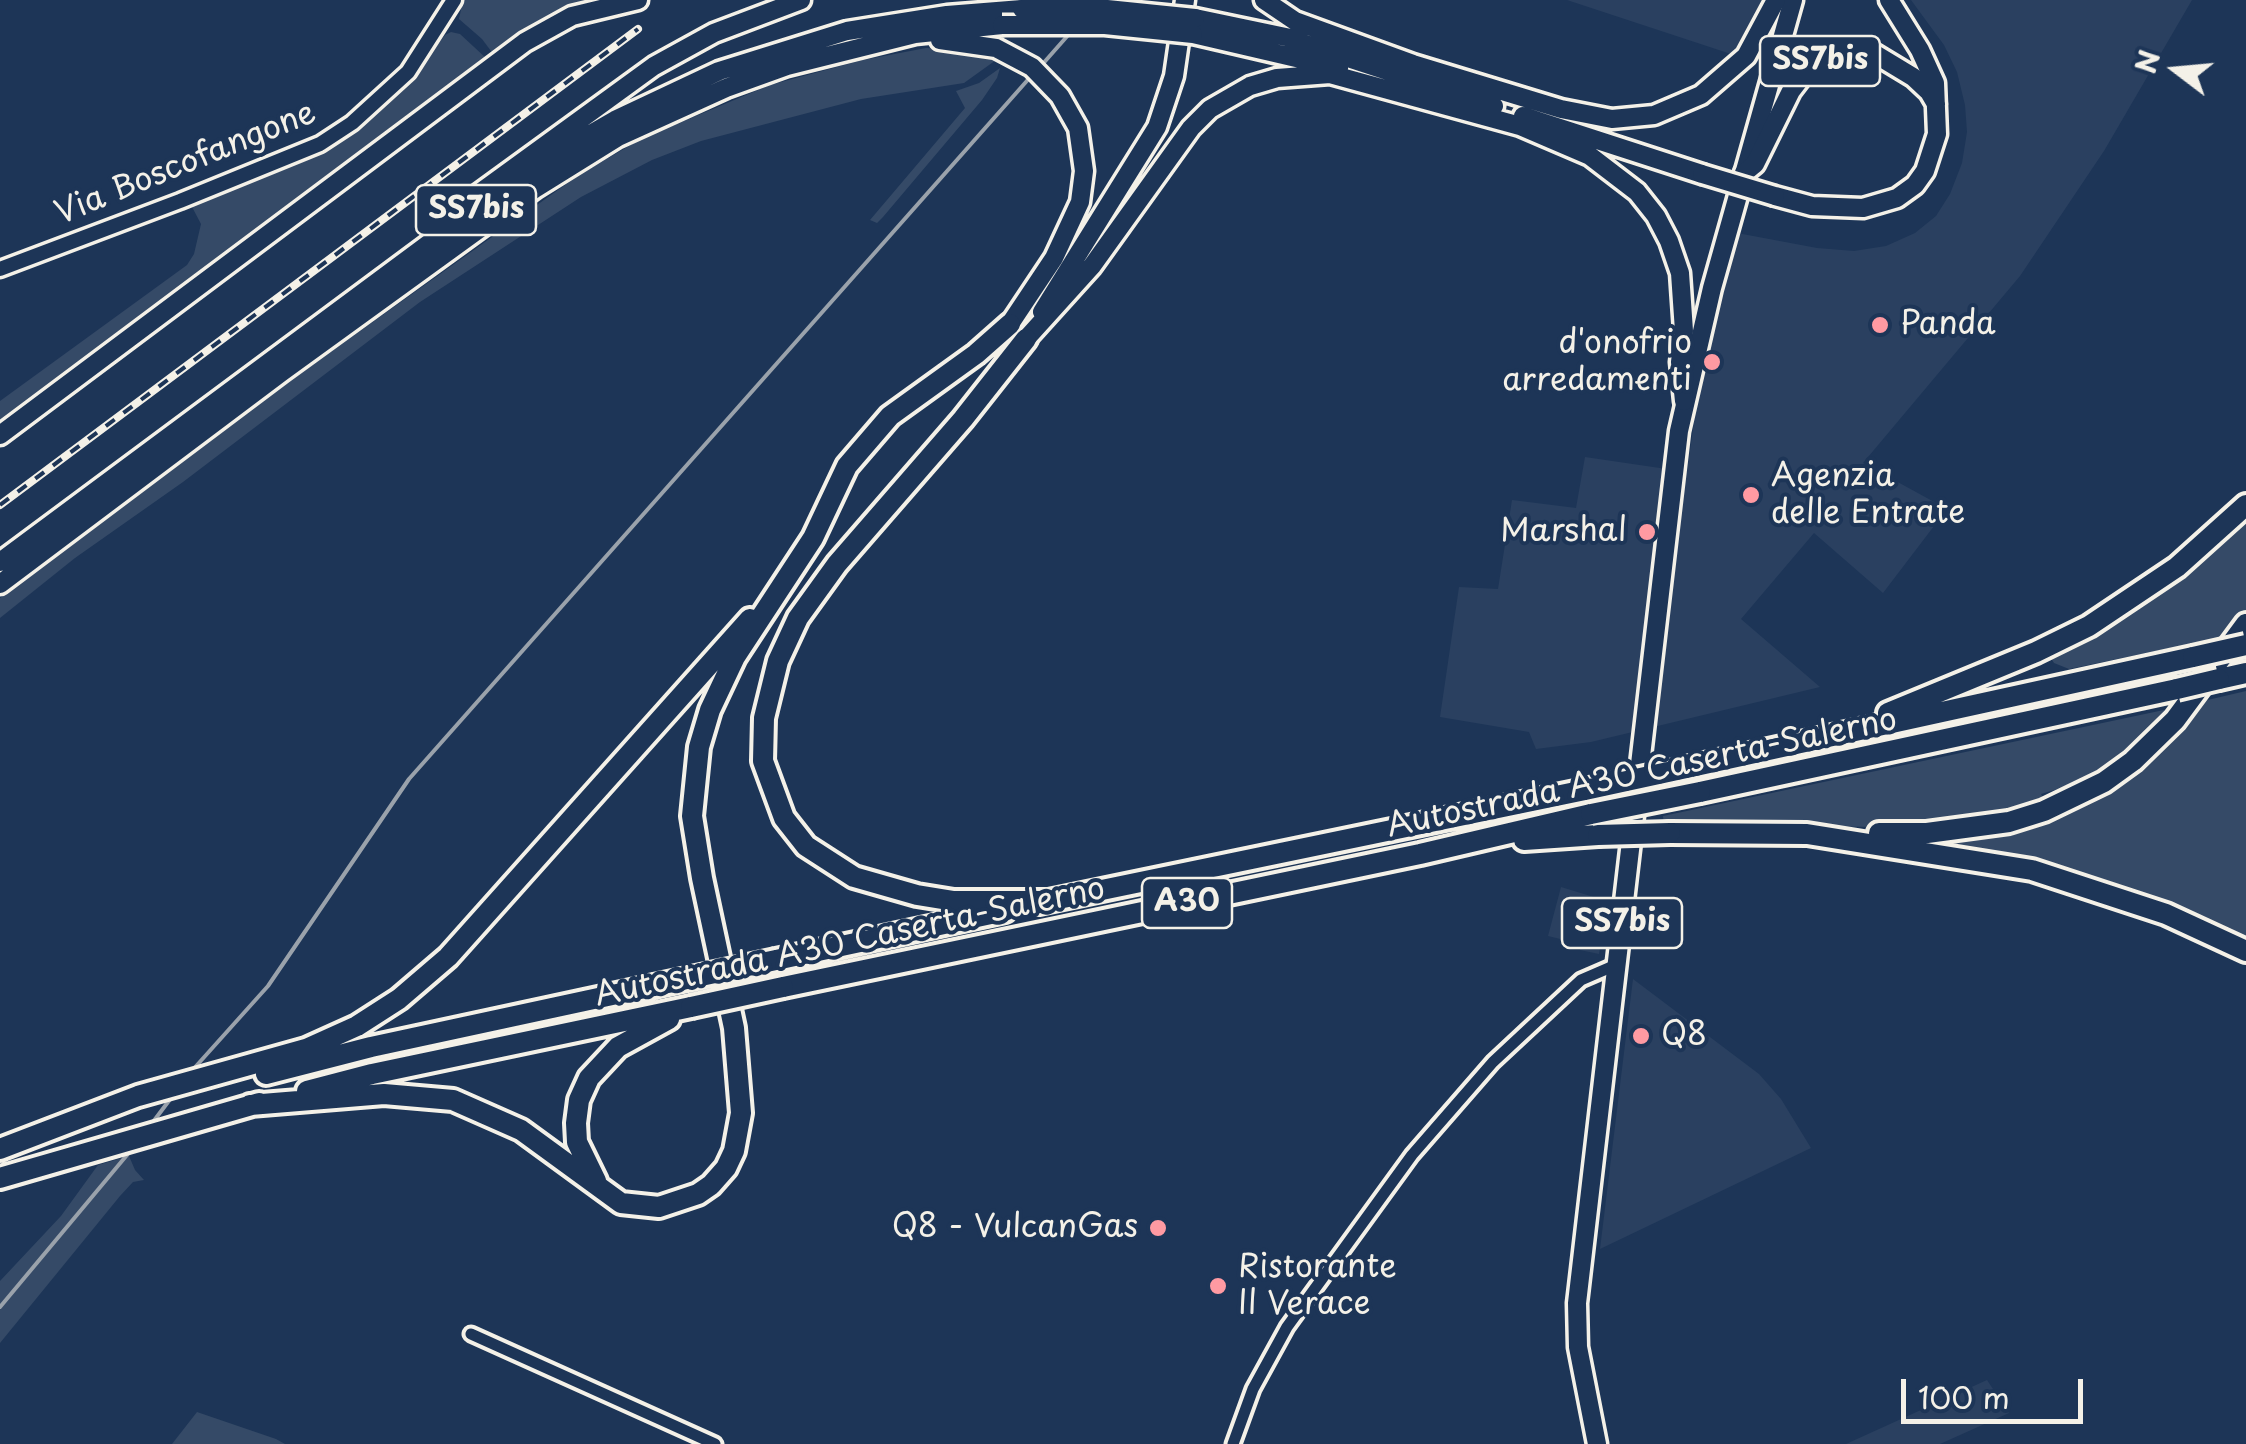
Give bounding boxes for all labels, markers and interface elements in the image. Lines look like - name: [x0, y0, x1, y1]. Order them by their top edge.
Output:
- north arrow: [2126, 20, 2226, 120]
- road number: SS7bis: [1760, 36, 1880, 86]
- text: N: [2123, 45, 2170, 78]
- street label: Via Boscofangone: [50, 94, 322, 234]
- road number: SS7bis: [416, 185, 536, 235]
- place label: Panda: [1900, 306, 1996, 344]
- marker: Panda: [1869, 314, 1891, 336]
- place label: d'onofrio arredamenti: [1502, 325, 1692, 400]
- marker: d'onofrio arredamenti: [1701, 351, 1723, 373]
- place label: Agenzia delle Entrate: [1771, 458, 1965, 533]
- marker: Agenzia delle Entrate: [1740, 484, 1762, 506]
- place label: Marshal: [1500, 513, 1627, 551]
- marker: Marshal: [1636, 521, 1658, 543]
- street label: Autostrada A30 Caserta-Salerno: [1383, 701, 1901, 847]
- street label: Autostrada A30 Caserta-Salerno: [591, 870, 1109, 1016]
- road number: A30: [1142, 878, 1232, 928]
- road number: SS7bis: [1562, 898, 1682, 948]
- place label: Q8: [1661, 1017, 1707, 1055]
- marker: Q8: [1630, 1025, 1652, 1047]
- place label: Q8 - VulcanGas: [892, 1209, 1138, 1247]
- marker: Q8 - VulcanGas: [1147, 1217, 1169, 1239]
- place label: Ristorante Il Verace: [1238, 1249, 1397, 1324]
- marker: Ristorante Il Verace: [1207, 1275, 1229, 1297]
- scale bar: [1906, 1359, 2088, 1421]
- text: 100 m: [1918, 1374, 2010, 1419]

